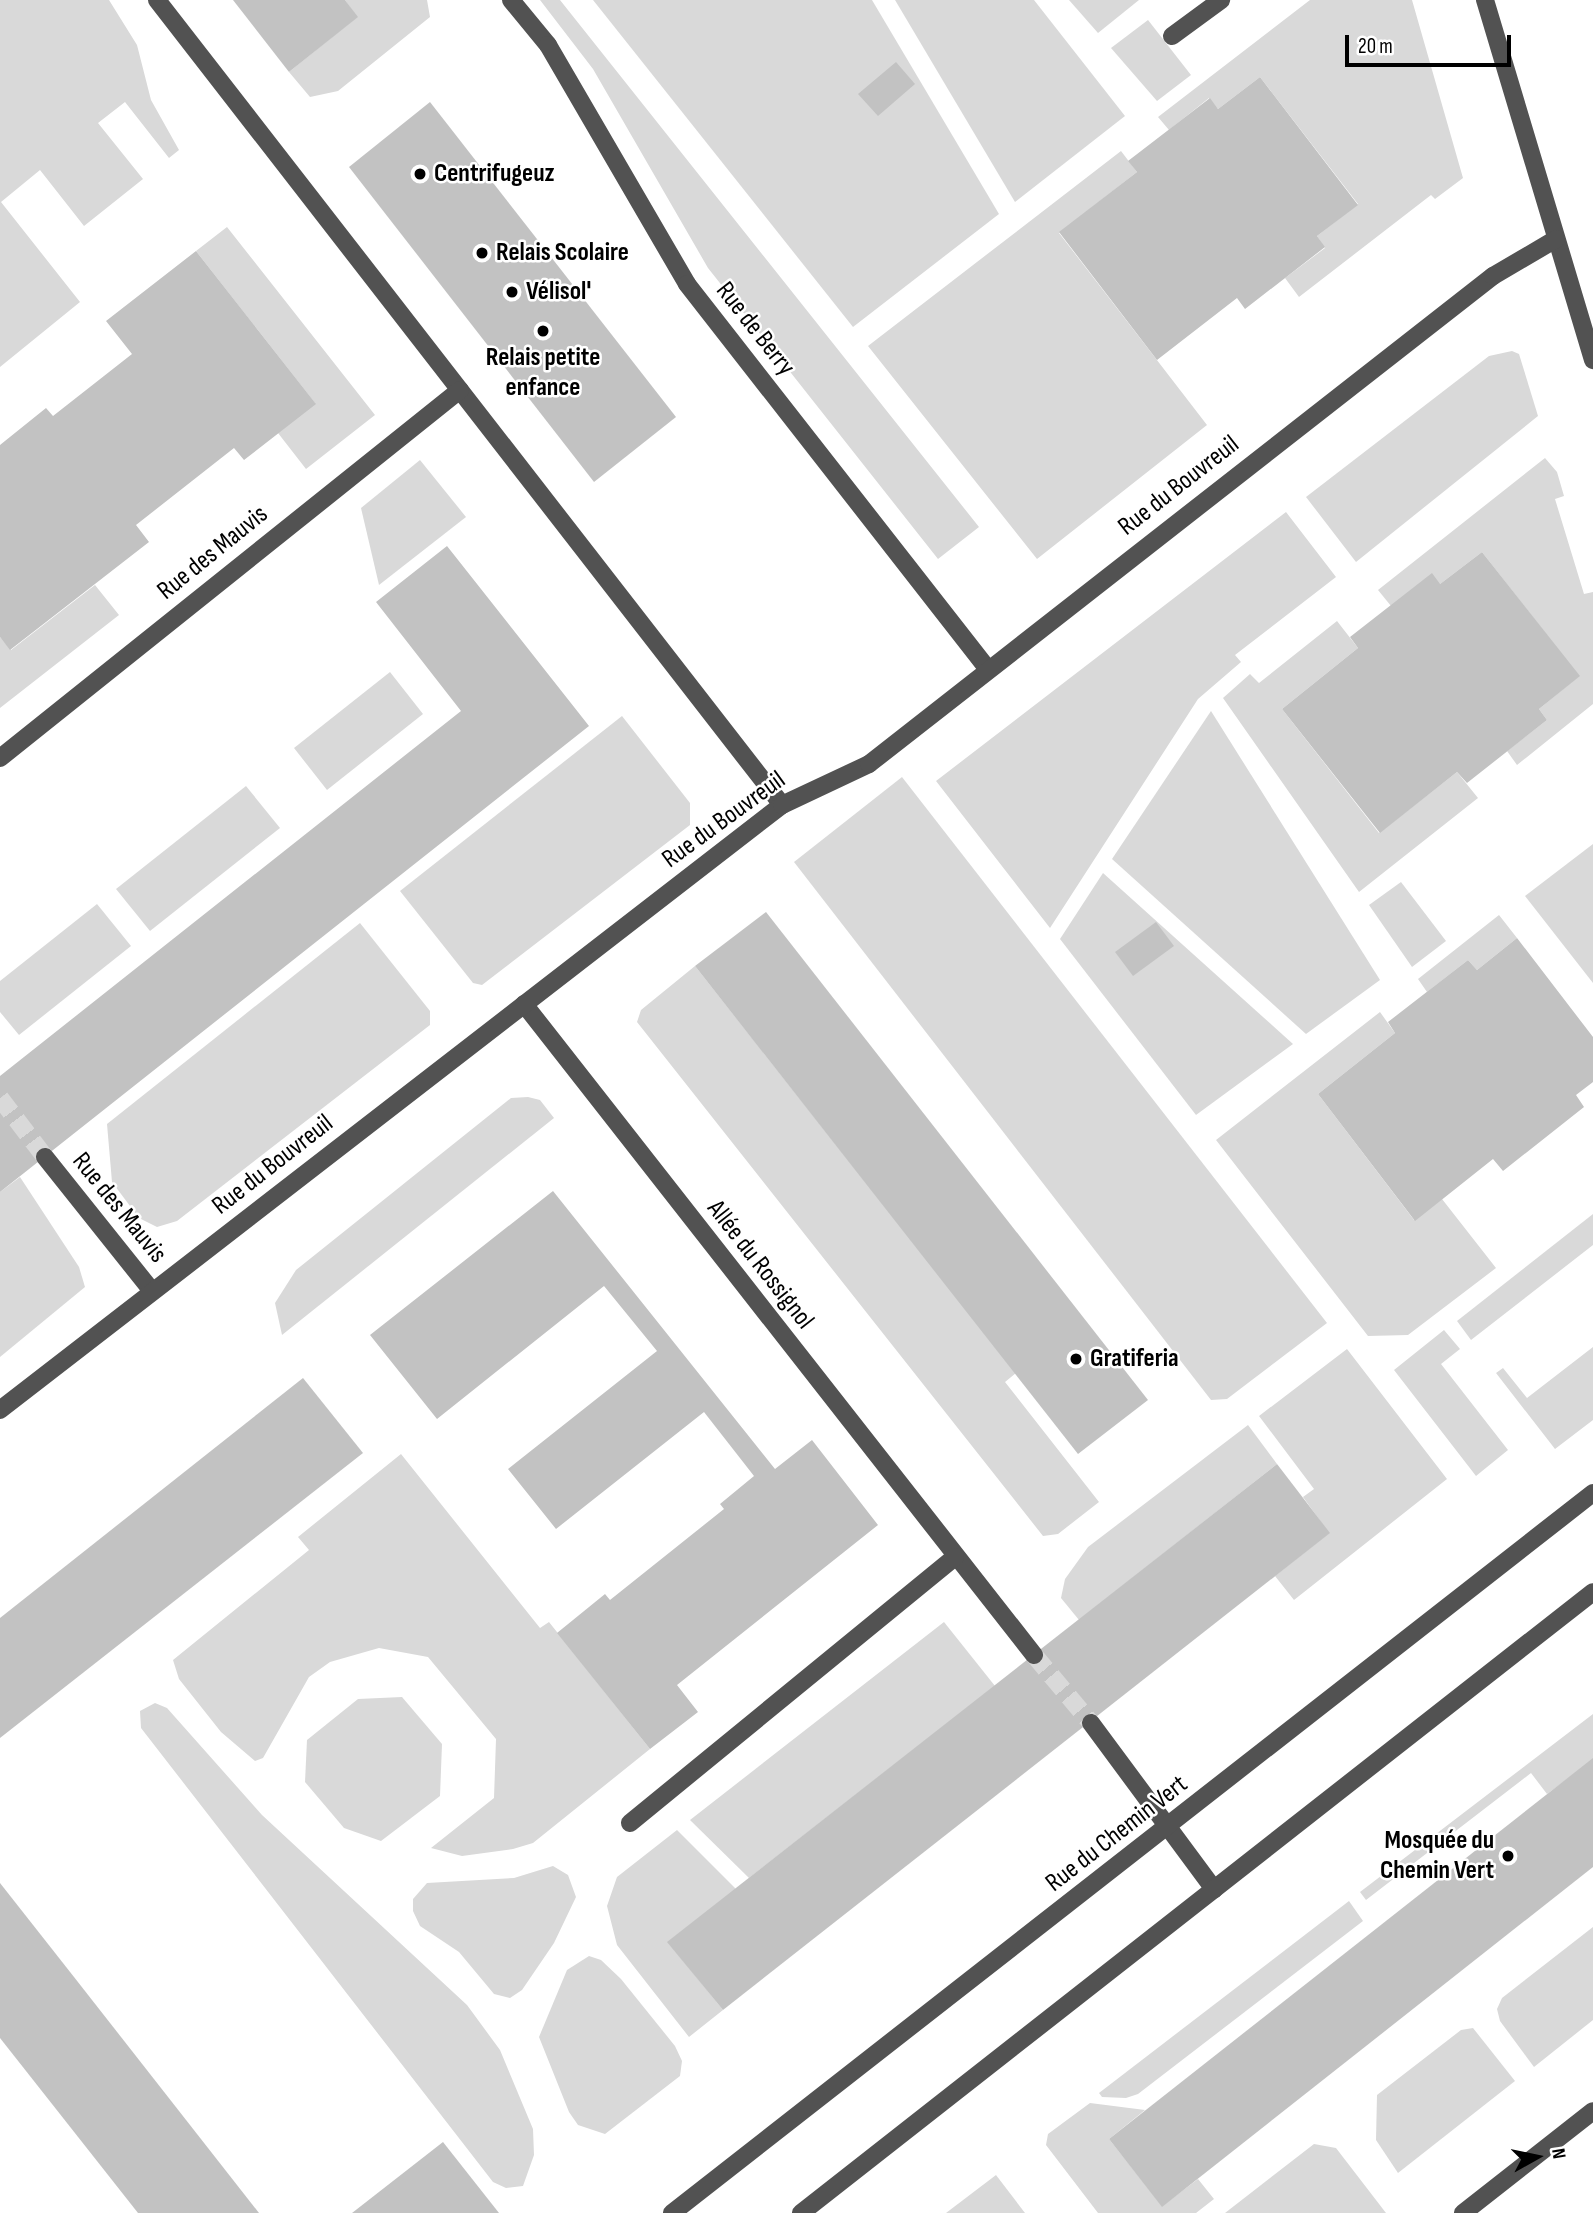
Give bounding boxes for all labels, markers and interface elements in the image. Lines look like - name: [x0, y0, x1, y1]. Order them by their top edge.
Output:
- scale bar: [1348, 21, 1514, 65]
- text: 20 m: [1358, 34, 1393, 59]
- place label: Centrifugeuz: [434, 158, 555, 190]
- marker: Centrifugeuz: [412, 166, 428, 182]
- place label: Relais Scolaire: [496, 237, 629, 269]
- marker: Relais Scolaire: [474, 245, 490, 261]
- place label: Vélisol': [526, 276, 591, 308]
- street label: Rue de Berry: [709, 276, 801, 382]
- marker: Vélisol': [504, 284, 520, 300]
- marker: Relais petite enfance: [535, 323, 551, 339]
- place label: Relais petite enfance: [486, 342, 600, 404]
- street label: Rue du Bouvreuil: [1112, 429, 1246, 543]
- street label: Rue des Mauvis: [152, 499, 274, 607]
- street label: Rue du Bouvreuil: [656, 765, 792, 875]
- street label: Rue du Bouvreuil: [206, 1108, 340, 1222]
- street label: Rue des Mauvis: [65, 1147, 173, 1269]
- street label: Allée du Rossignol: [700, 1194, 820, 1336]
- place label: Gratiferia: [1090, 1343, 1179, 1375]
- marker: Gratiferia: [1068, 1351, 1084, 1367]
- street label: Rue du Chemin Vert: [1040, 1769, 1194, 1899]
- place label: Mosquée du Chemin Vert: [1380, 1825, 1494, 1886]
- marker: Mosquée du Chemin Vert: [1500, 1848, 1516, 1864]
- north arrow: [1502, 2122, 1572, 2192]
- text: N: [1546, 2147, 1570, 2160]

